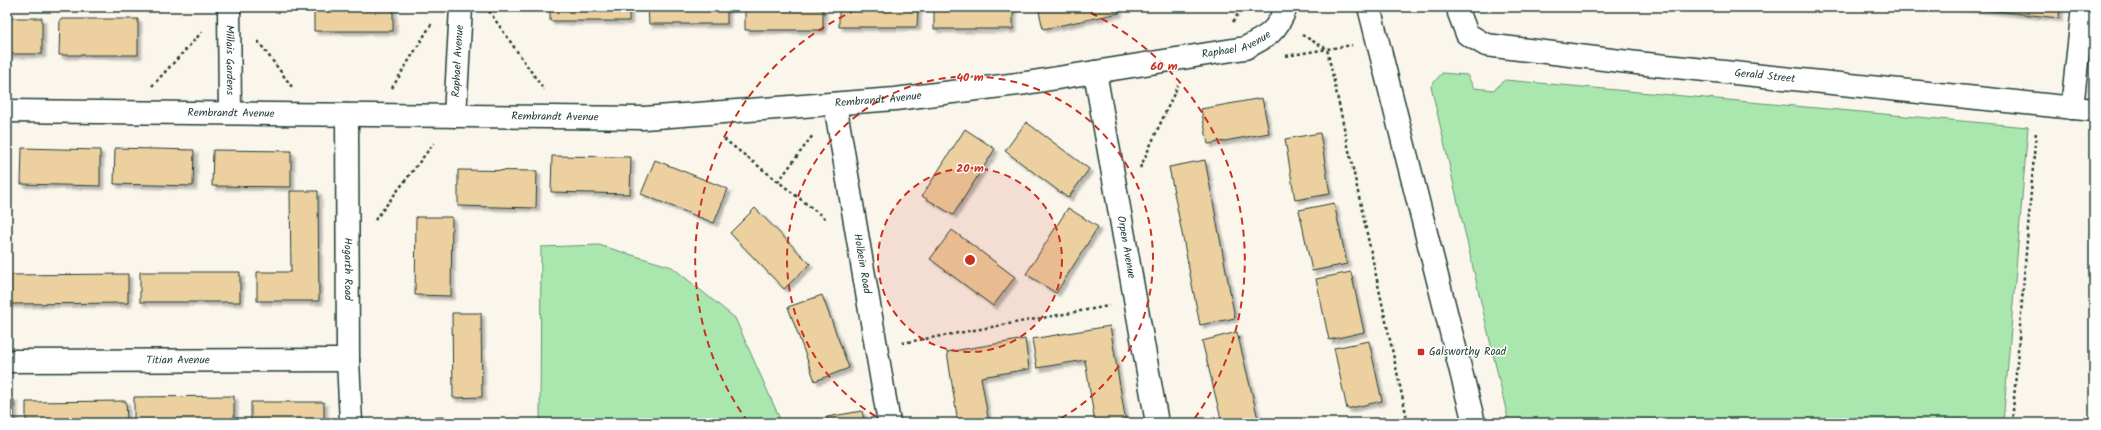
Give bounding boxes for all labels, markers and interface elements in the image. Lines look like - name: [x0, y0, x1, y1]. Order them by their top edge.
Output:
- street label: Raphael Avenue: [447, 24, 469, 98]
- street label: Millais Gardens: [220, 25, 239, 95]
- street label: Raphael Avenue: [1200, 26, 1275, 64]
- text: 60 m: [1150, 57, 1178, 76]
- street label: Gerald Street: [1734, 64, 1797, 88]
- text: 40 m: [956, 68, 984, 87]
- street label: Rembrandt Avenue: [834, 87, 923, 113]
- street label: Rembrandt Avenue: [187, 104, 275, 123]
- street label: Rembrandt Avenue: [511, 108, 599, 127]
- text: 20 m: [956, 159, 984, 178]
- street label: Orpen Avenue: [1112, 215, 1140, 280]
- street label: Holbein Road: [848, 232, 876, 296]
- street label: Hogarth Road: [338, 237, 357, 301]
- centre of rings: [963, 253, 977, 267]
- place label: Galsworthy Road: [1429, 343, 1507, 361]
- marker: Galsworthy Road: [1416, 347, 1426, 357]
- street label: Titian Avenue: [146, 351, 210, 370]

